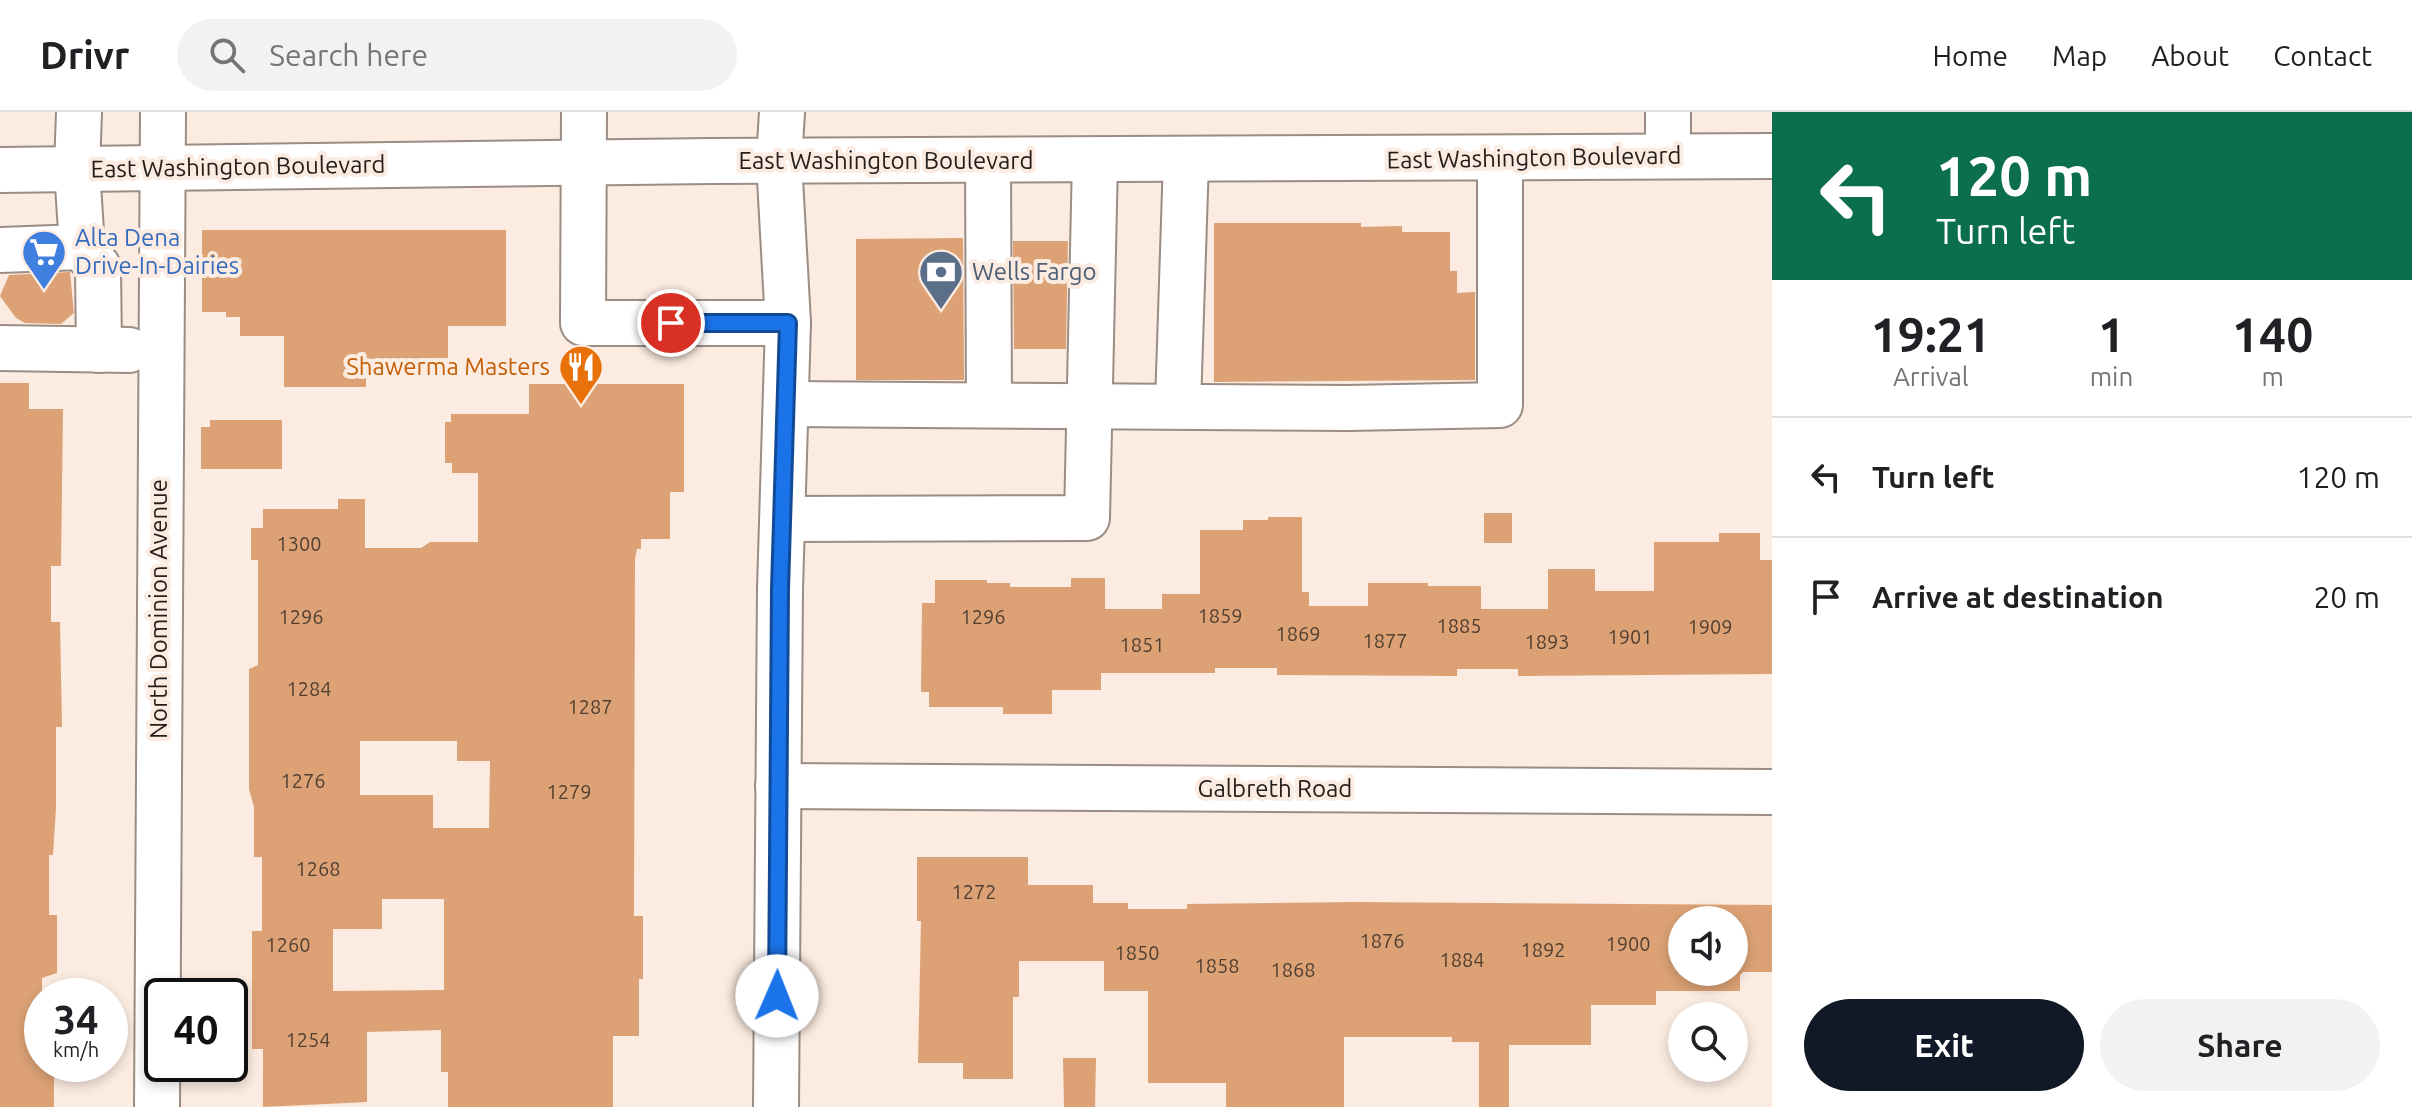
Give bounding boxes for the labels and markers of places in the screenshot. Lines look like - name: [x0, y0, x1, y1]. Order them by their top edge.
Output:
- place label: Alta Dena Drive-In-Dairies: [75, 224, 239, 279]
- supermarket icon: Alta Dena Drive-In-Dairies: [20, 228, 68, 291]
- bank icon: Wells Fargo: [917, 248, 965, 311]
- place label: Wells Fargo: [972, 258, 1097, 285]
- pin: [637, 289, 705, 357]
- restaurant icon: Shawerma Masters: [557, 343, 605, 406]
- place label: Shawerma Masters: [346, 353, 550, 380]

